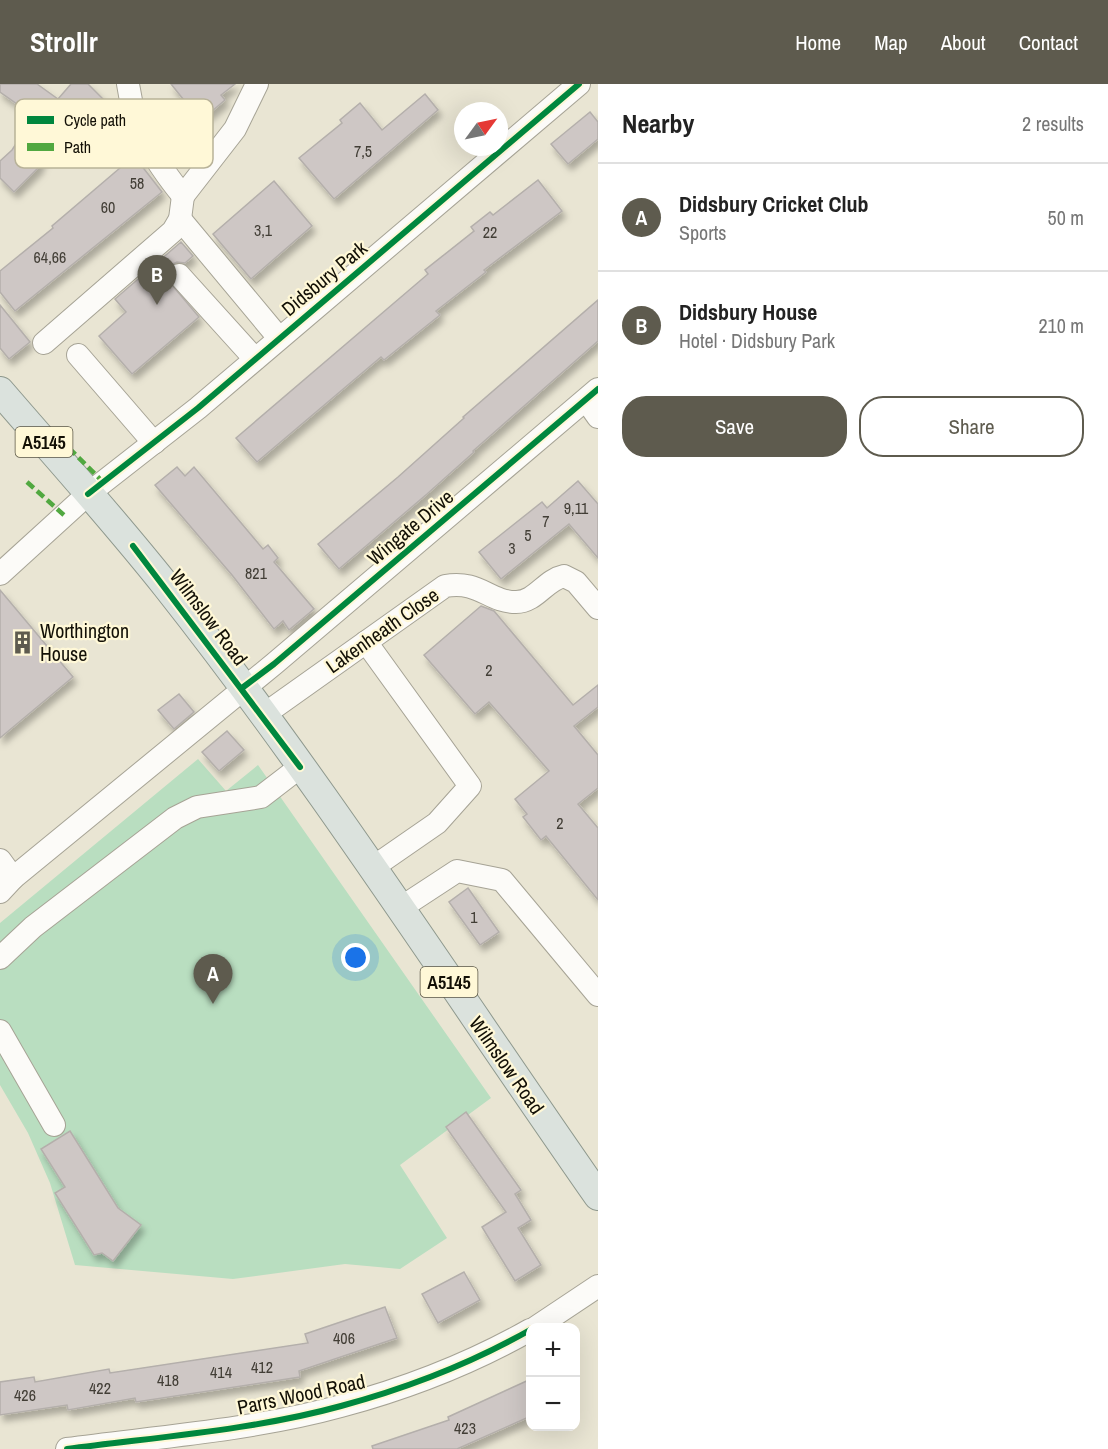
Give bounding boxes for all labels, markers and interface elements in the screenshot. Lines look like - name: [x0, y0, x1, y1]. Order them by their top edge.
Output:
- text: Strollr: [30, 23, 98, 61]
- text: Home: [795, 28, 841, 57]
- text: Map: [874, 28, 908, 57]
- text: About: [941, 28, 986, 57]
- text: Contact: [1019, 28, 1078, 57]
- legend: [15, 99, 213, 168]
- north arrow: [454, 102, 508, 156]
- text: Nearby: [622, 106, 694, 141]
- text: Cycle path: [64, 109, 126, 131]
- text: 2 results: [1022, 110, 1084, 137]
- text: Path: [64, 136, 91, 158]
- house number: 7,5: [354, 140, 372, 162]
- house number: 58: [130, 172, 144, 194]
- text: Didsbury Cricket Club: [679, 189, 868, 219]
- house number: 60: [101, 196, 115, 218]
- text: A: [636, 204, 647, 231]
- text: 50 m: [1048, 204, 1084, 231]
- house number: 3,1: [254, 219, 273, 241]
- text: Sports: [679, 219, 726, 246]
- house number: 22: [483, 221, 497, 243]
- street label: Didsbury Park: [276, 234, 373, 322]
- house number: 64,66: [34, 246, 66, 268]
- pin: B: [138, 256, 176, 305]
- text: Didsbury House: [679, 297, 817, 327]
- text: B: [636, 312, 647, 339]
- text: 210 m: [1038, 312, 1084, 339]
- text: Hotel · Didsbury Park: [679, 327, 835, 354]
- button: Save: [622, 396, 847, 457]
- button: Share: [859, 396, 1084, 457]
- road number: A5145: [15, 427, 72, 457]
- street label: Wingate Drive: [361, 483, 459, 571]
- house number: 9,11: [564, 497, 589, 519]
- house number: 7: [542, 510, 550, 532]
- house number: 5: [524, 524, 532, 546]
- house number: 3: [508, 537, 516, 559]
- house number: 821: [245, 562, 268, 584]
- street label: Wilmslow Road: [164, 563, 254, 671]
- street label: Lakenheath Close: [320, 581, 444, 679]
- place label: Worthington House: [40, 617, 129, 667]
- building icon: Worthington House: [9, 629, 35, 655]
- house number: 2: [485, 659, 493, 681]
- house number: 2: [556, 812, 564, 834]
- house number: 1: [470, 906, 478, 928]
- your location: [341, 943, 370, 972]
- pin: A: [194, 954, 232, 1004]
- road number: A5145: [420, 967, 478, 997]
- street label: Wilmslow Road: [463, 1011, 551, 1119]
- map controls: [526, 1323, 580, 1431]
- button: +: [526, 1323, 580, 1377]
- house number: 406: [333, 1327, 355, 1349]
- house number: 412: [251, 1356, 273, 1378]
- house number: 414: [210, 1361, 232, 1383]
- street label: Parrs Wood Road: [235, 1367, 367, 1421]
- house number: 418: [157, 1369, 179, 1391]
- house number: 422: [89, 1377, 111, 1399]
- button: −: [526, 1377, 580, 1431]
- house number: 426: [14, 1384, 36, 1406]
- house number: 423: [454, 1417, 476, 1439]

